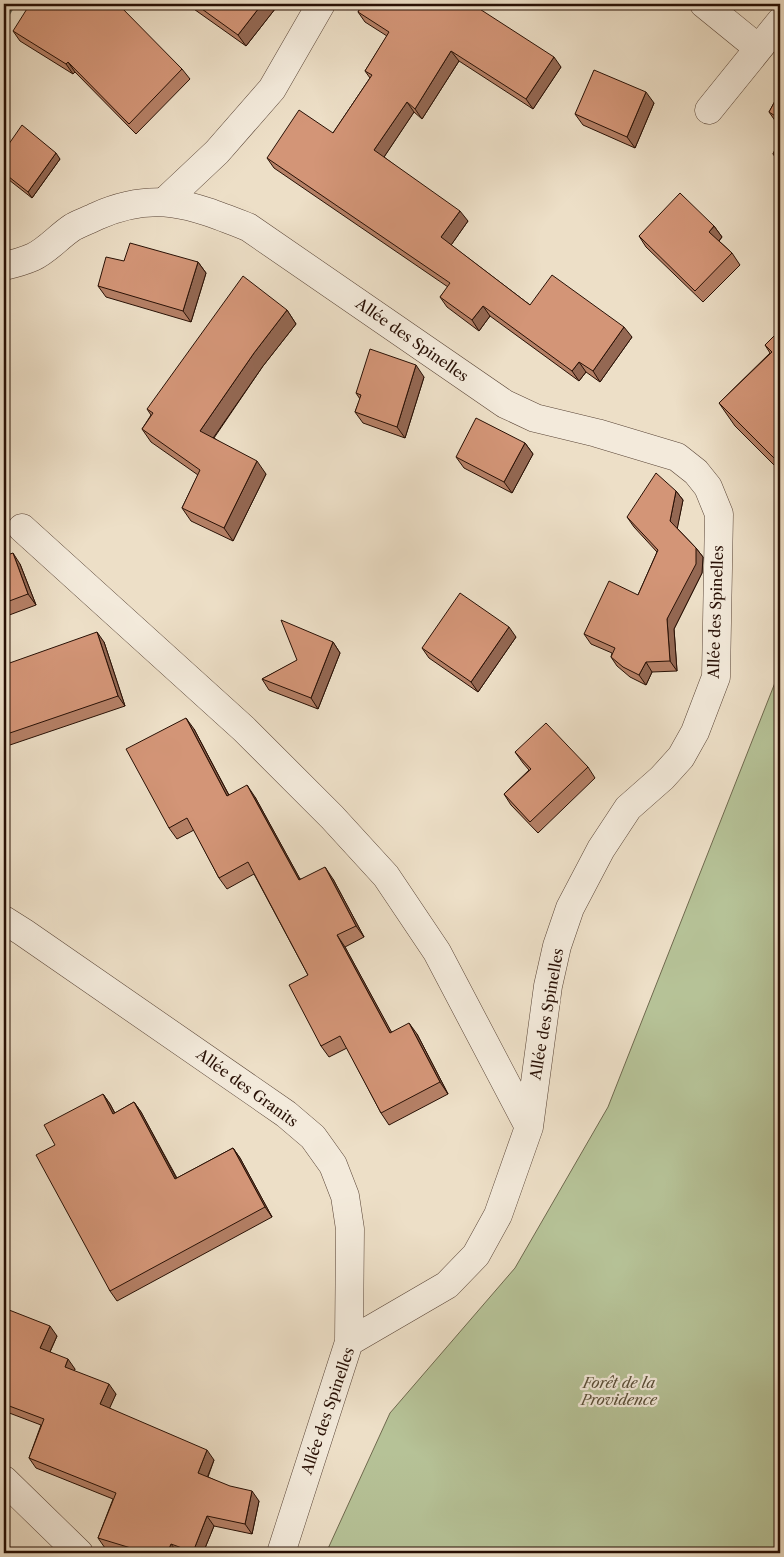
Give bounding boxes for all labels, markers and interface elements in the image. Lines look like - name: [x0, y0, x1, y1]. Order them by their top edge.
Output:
- street label: Allée des Spinelles: [351, 293, 472, 386]
- street label: Allée des Spinelles: [704, 545, 727, 680]
- street label: Allée des Spinelles: [525, 947, 567, 1082]
- street label: Allée des Granits: [192, 1044, 302, 1131]
- street label: Allée des Spinelles: [297, 1345, 358, 1478]
- park label: Forêt de la Providence: [580, 1373, 658, 1409]

